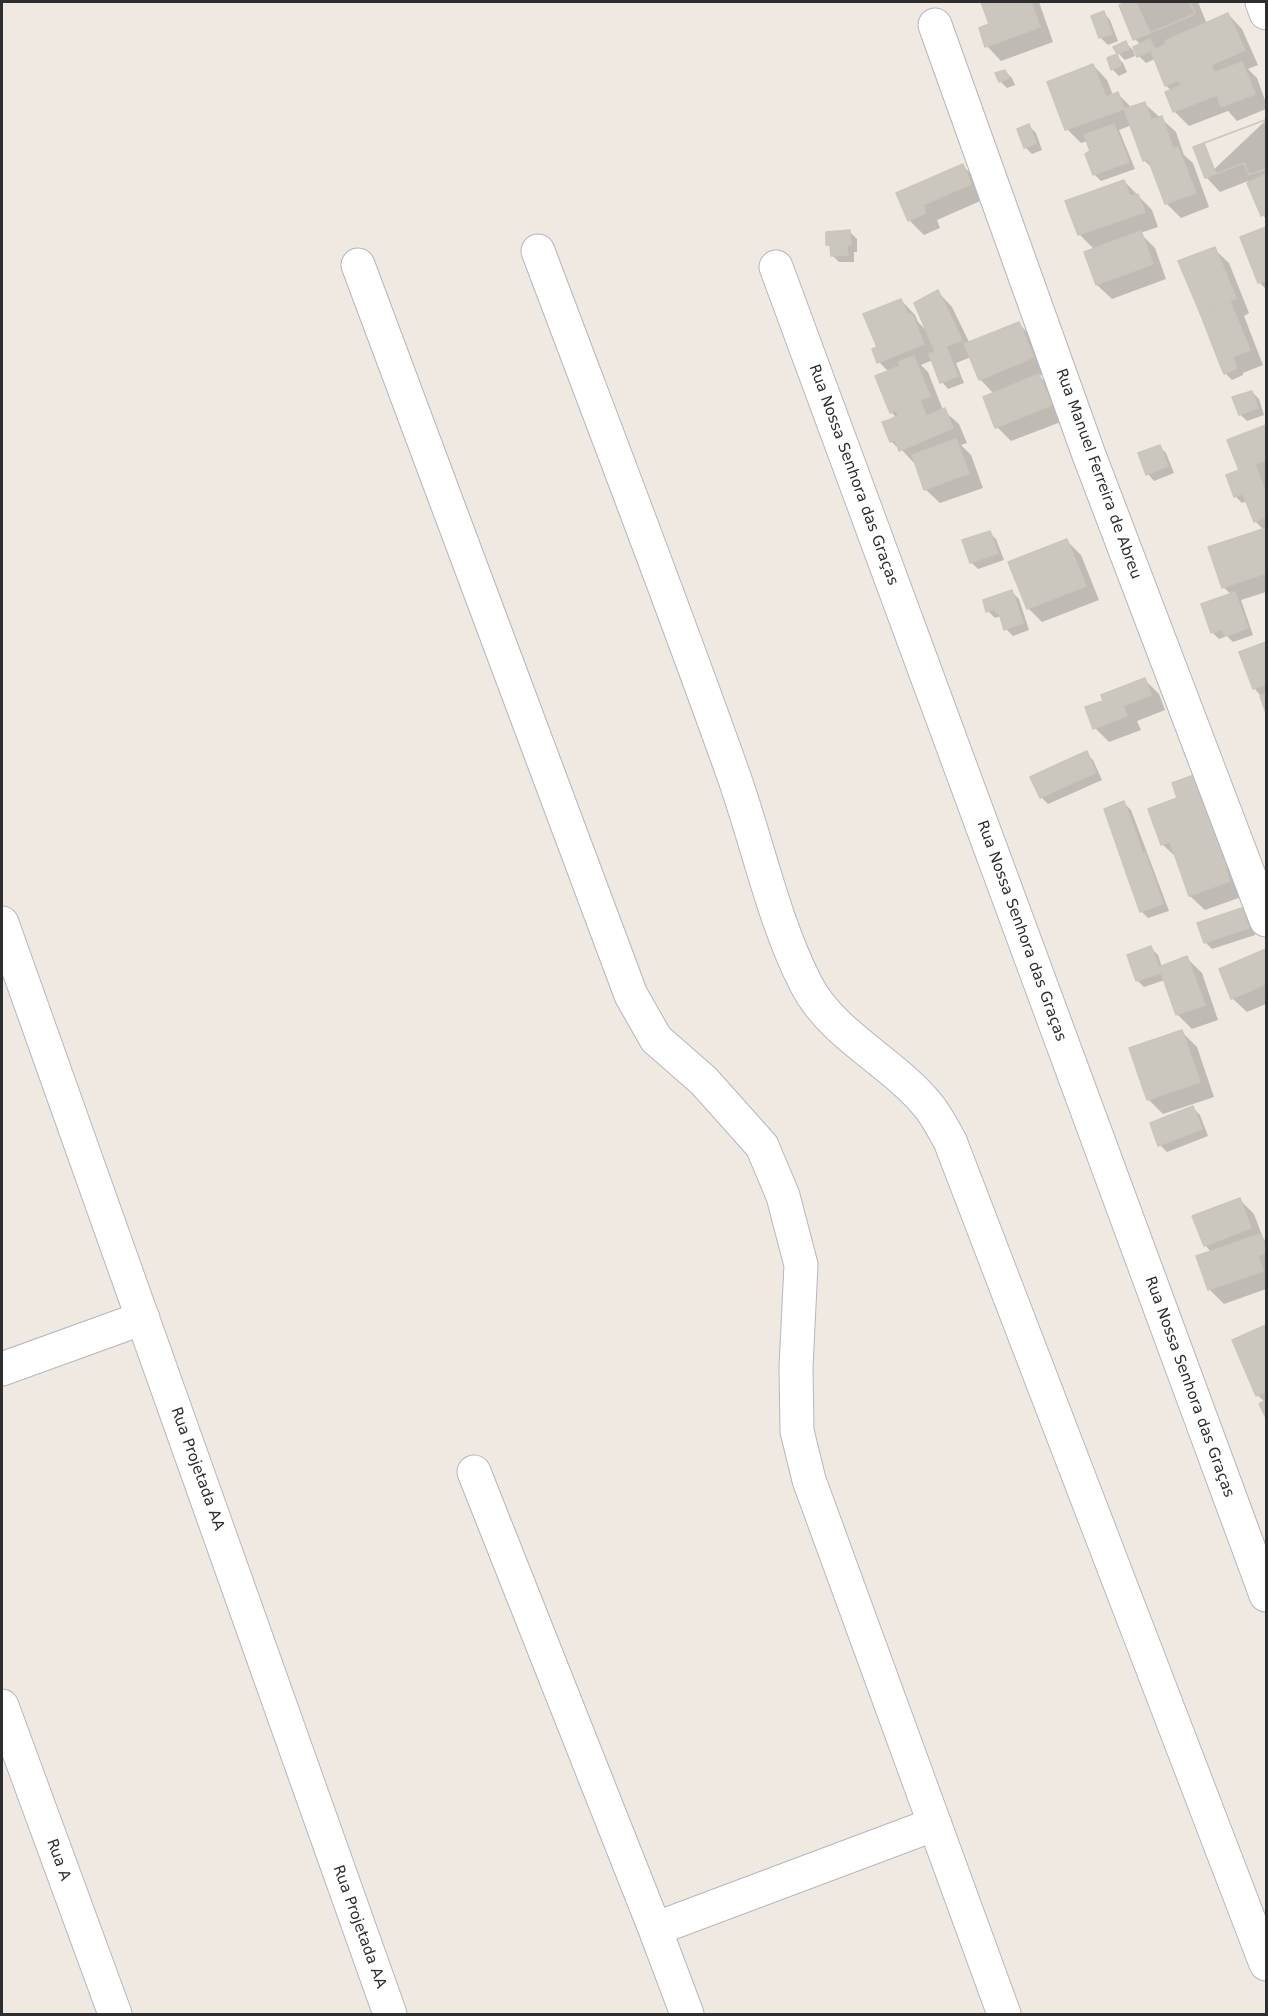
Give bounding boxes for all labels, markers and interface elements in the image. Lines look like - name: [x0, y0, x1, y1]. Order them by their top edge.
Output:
- street label: Rua Nossa Senhora das Graças: [805, 362, 901, 588]
- street label: Rua Manuel Ferreira de Abreu: [1051, 366, 1145, 582]
- street label: Rua Nossa Senhora das Graças: [973, 818, 1069, 1044]
- street label: Rua Nossa Senhora das Graças: [1141, 1274, 1237, 1500]
- street label: Rua Projetada AA: [166, 1405, 228, 1533]
- street label: Rua A: [42, 1836, 74, 1884]
- street label: Rua Projetada AA: [328, 1863, 390, 1991]

